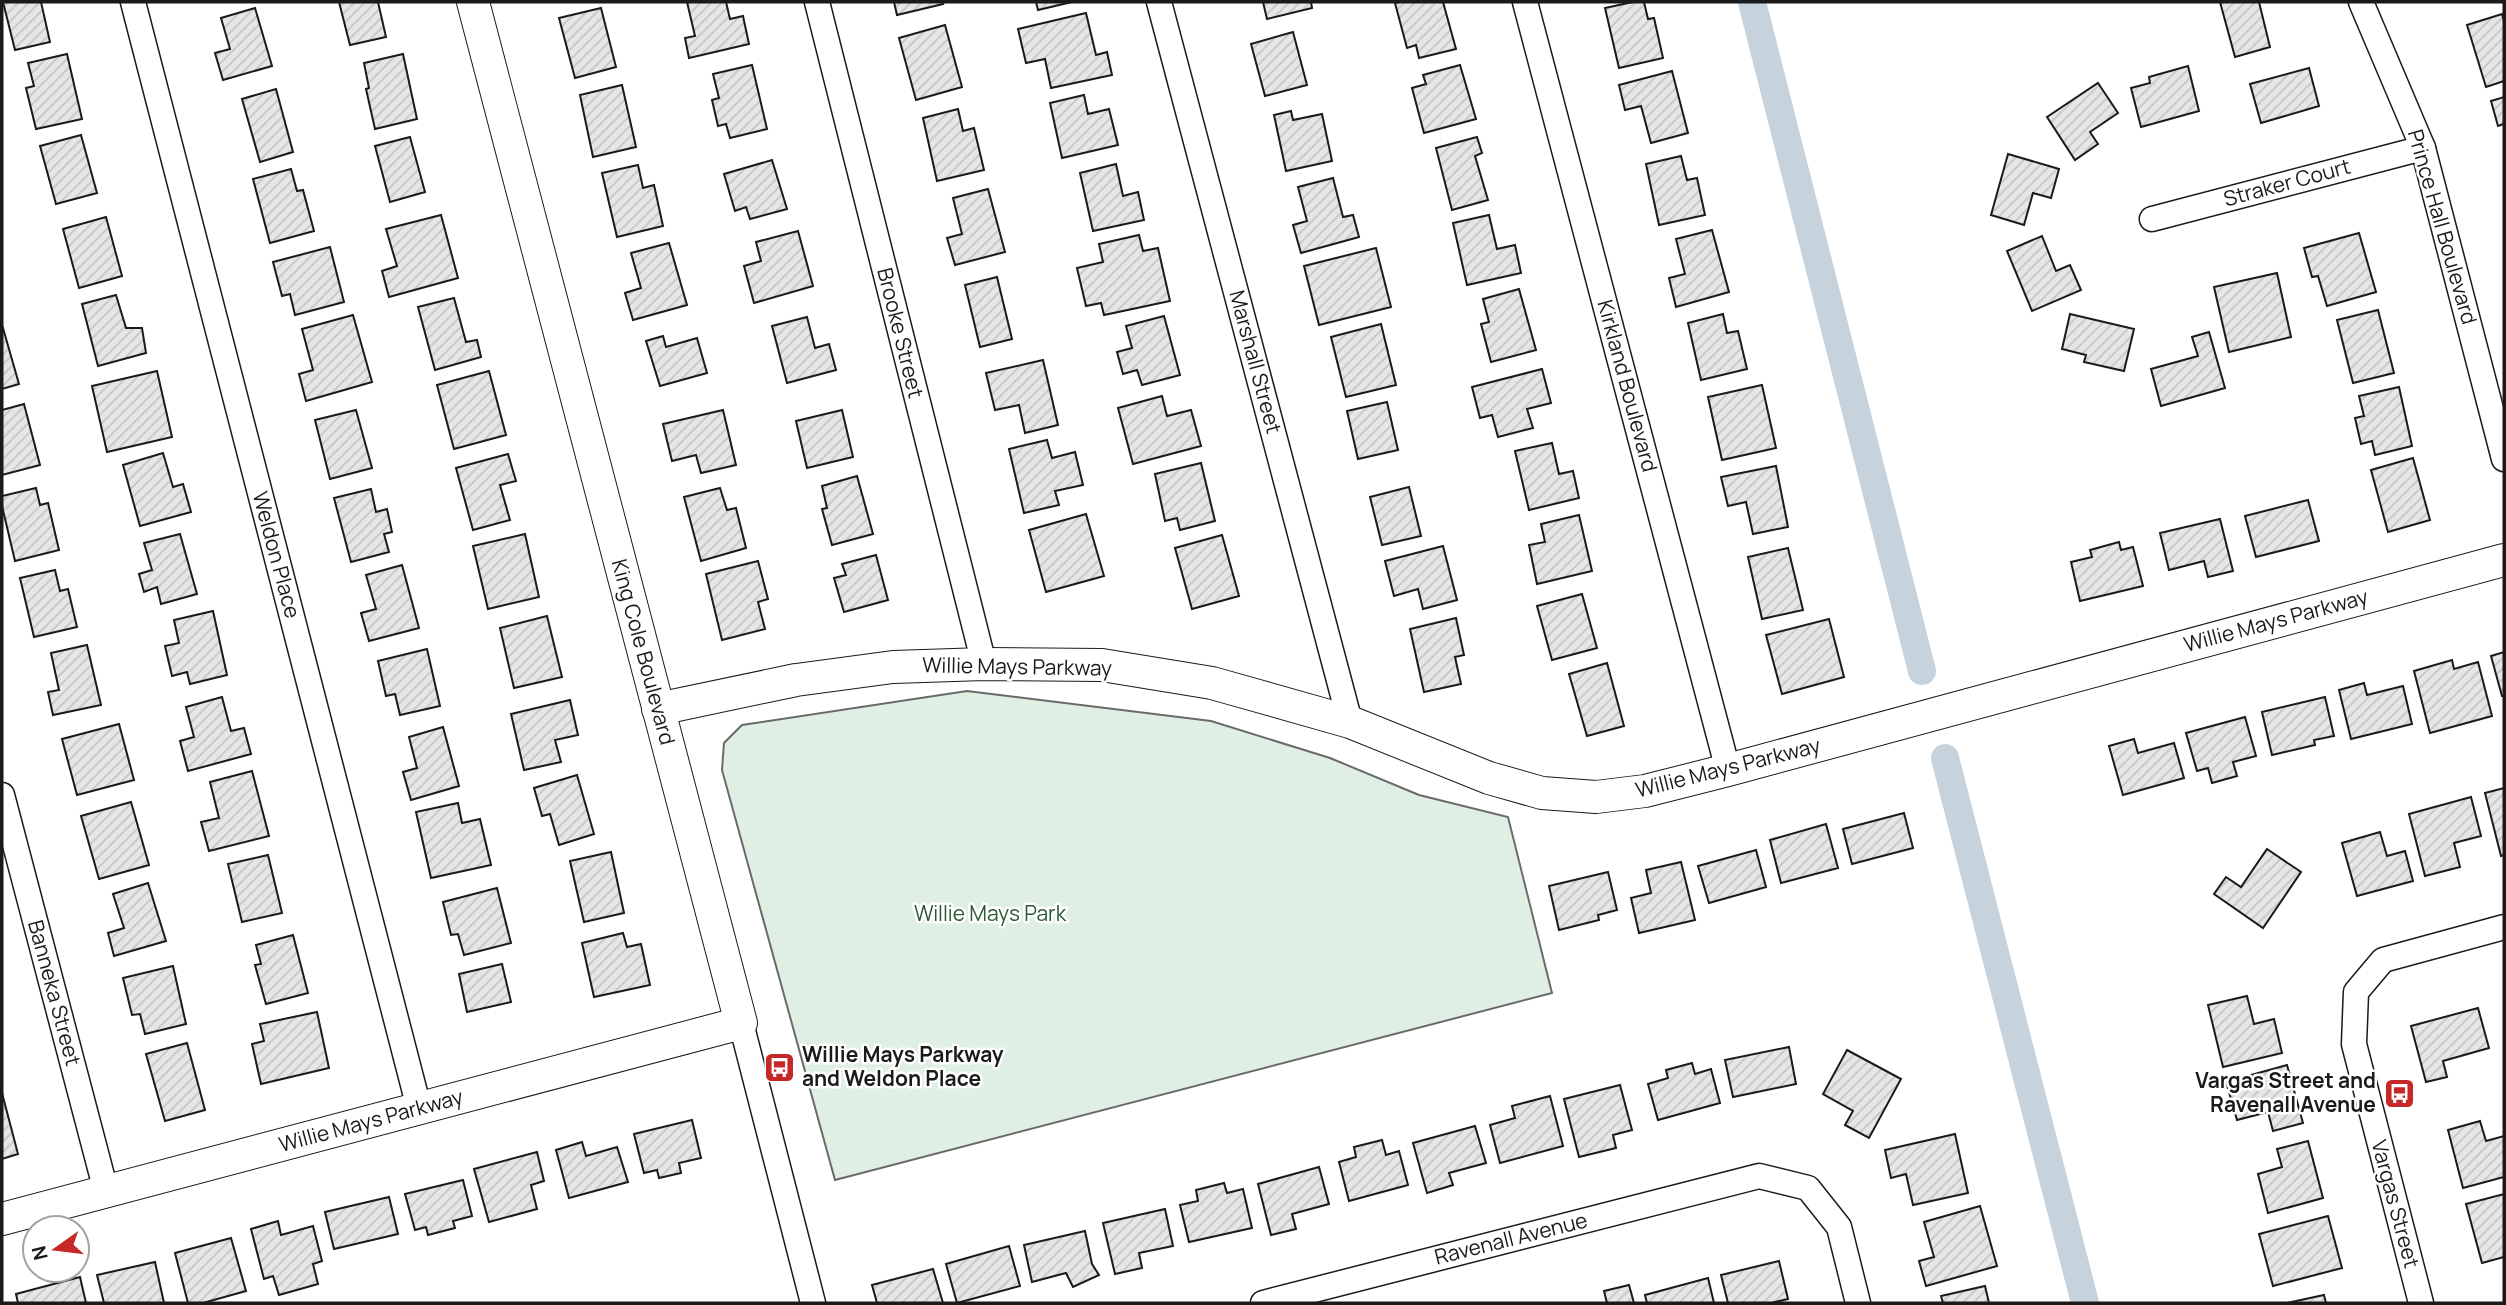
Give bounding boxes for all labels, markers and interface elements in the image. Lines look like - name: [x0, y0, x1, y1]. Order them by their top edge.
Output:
- street label: Prince Hall Boulevard: [2402, 126, 2484, 327]
- street label: Straker Court: [2220, 152, 2353, 212]
- street label: Brooke Street: [871, 265, 931, 401]
- street label: Marshall Street: [1223, 287, 1289, 437]
- street label: Kirkland Boulevard: [1592, 297, 1664, 475]
- street label: Weldon Place: [247, 488, 307, 621]
- street label: King Cole Boulevard: [606, 556, 682, 748]
- street label: Willie Mays Parkway: [2180, 582, 2371, 658]
- street label: Willie Mays Parkway: [922, 650, 1112, 682]
- street label: Willie Mays Parkway: [1632, 730, 1823, 804]
- park label: Willie Mays Park: [914, 899, 1067, 927]
- street label: Banneka Street: [22, 917, 88, 1069]
- place label: Willie Mays Parkway and Weldon Place: [802, 1040, 1004, 1092]
- bus stop icon: Willie Mays Parkway and Weldon Place: [762, 1050, 796, 1084]
- place label: Vargas Street and Ravenall Avenue: [2195, 1066, 2376, 1118]
- bus stop icon: Vargas Street and Ravenall Avenue: [2382, 1076, 2416, 1110]
- street label: Willie Mays Parkway: [275, 1082, 466, 1158]
- street label: Vargas Street: [2365, 1137, 2427, 1271]
- street label: Ravenall Avenue: [1431, 1205, 1590, 1271]
- north arrow: [21, 1214, 91, 1284]
- text: N: [25, 1243, 54, 1263]

